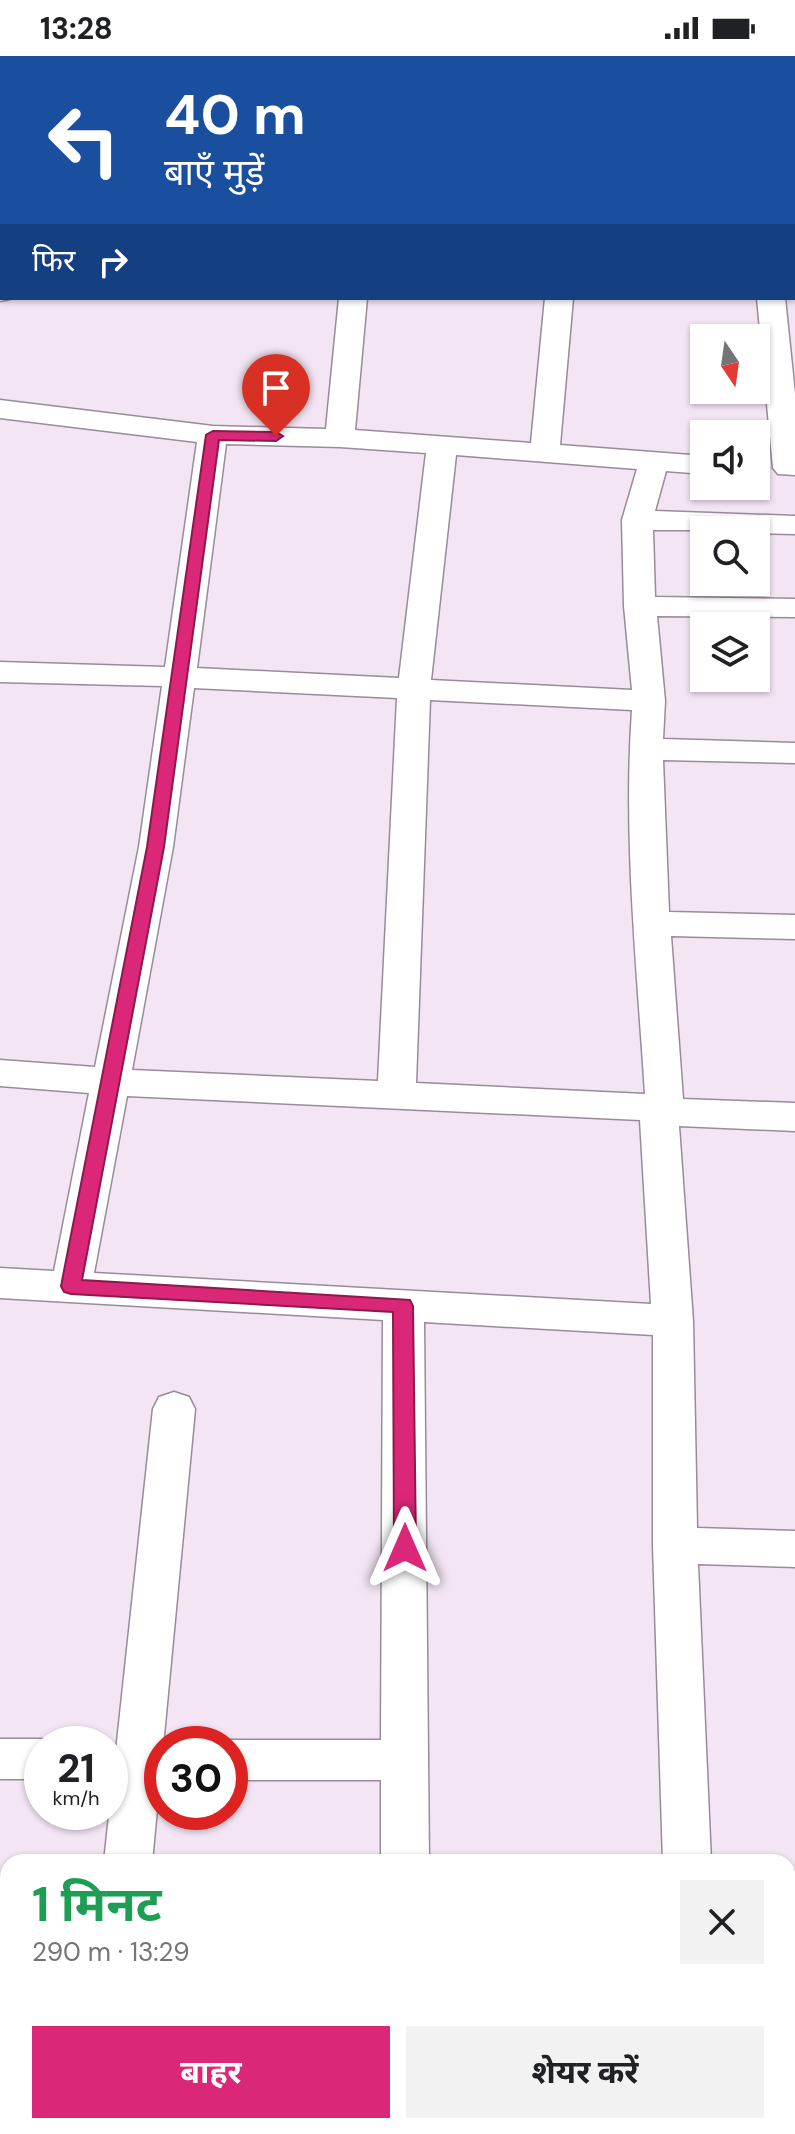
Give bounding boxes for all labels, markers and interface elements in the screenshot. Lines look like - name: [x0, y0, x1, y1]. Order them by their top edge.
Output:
- text: 13:28: [40, 9, 113, 48]
- text: 40 m: [164, 78, 306, 151]
- icon: left: [32, 88, 136, 192]
- text: बाएँ मुड़ें: [164, 149, 264, 196]
- icon: right: [91, 240, 135, 284]
- text: फिर: [32, 241, 75, 280]
- north arrow: [690, 324, 770, 404]
- map controls: [690, 324, 770, 692]
- pin: [242, 354, 310, 436]
- icon: arrive: [254, 366, 298, 410]
- button: sound: [690, 420, 770, 500]
- button: search: [690, 516, 770, 596]
- button: layers: [690, 612, 770, 692]
- position arrow: [363, 1506, 447, 1590]
- speed limit sign: 30: [144, 1726, 248, 1830]
- text: 21: [57, 1742, 95, 1794]
- text: km/h: [52, 1785, 100, 1811]
- text: 1 मिनट: [32, 1873, 162, 1936]
- button: close: [680, 1880, 764, 1964]
- text: 290 m · 13:29: [32, 1935, 190, 1969]
- button: बाहर: [32, 2026, 390, 2118]
- button: शेयर करें: [406, 2026, 764, 2118]

